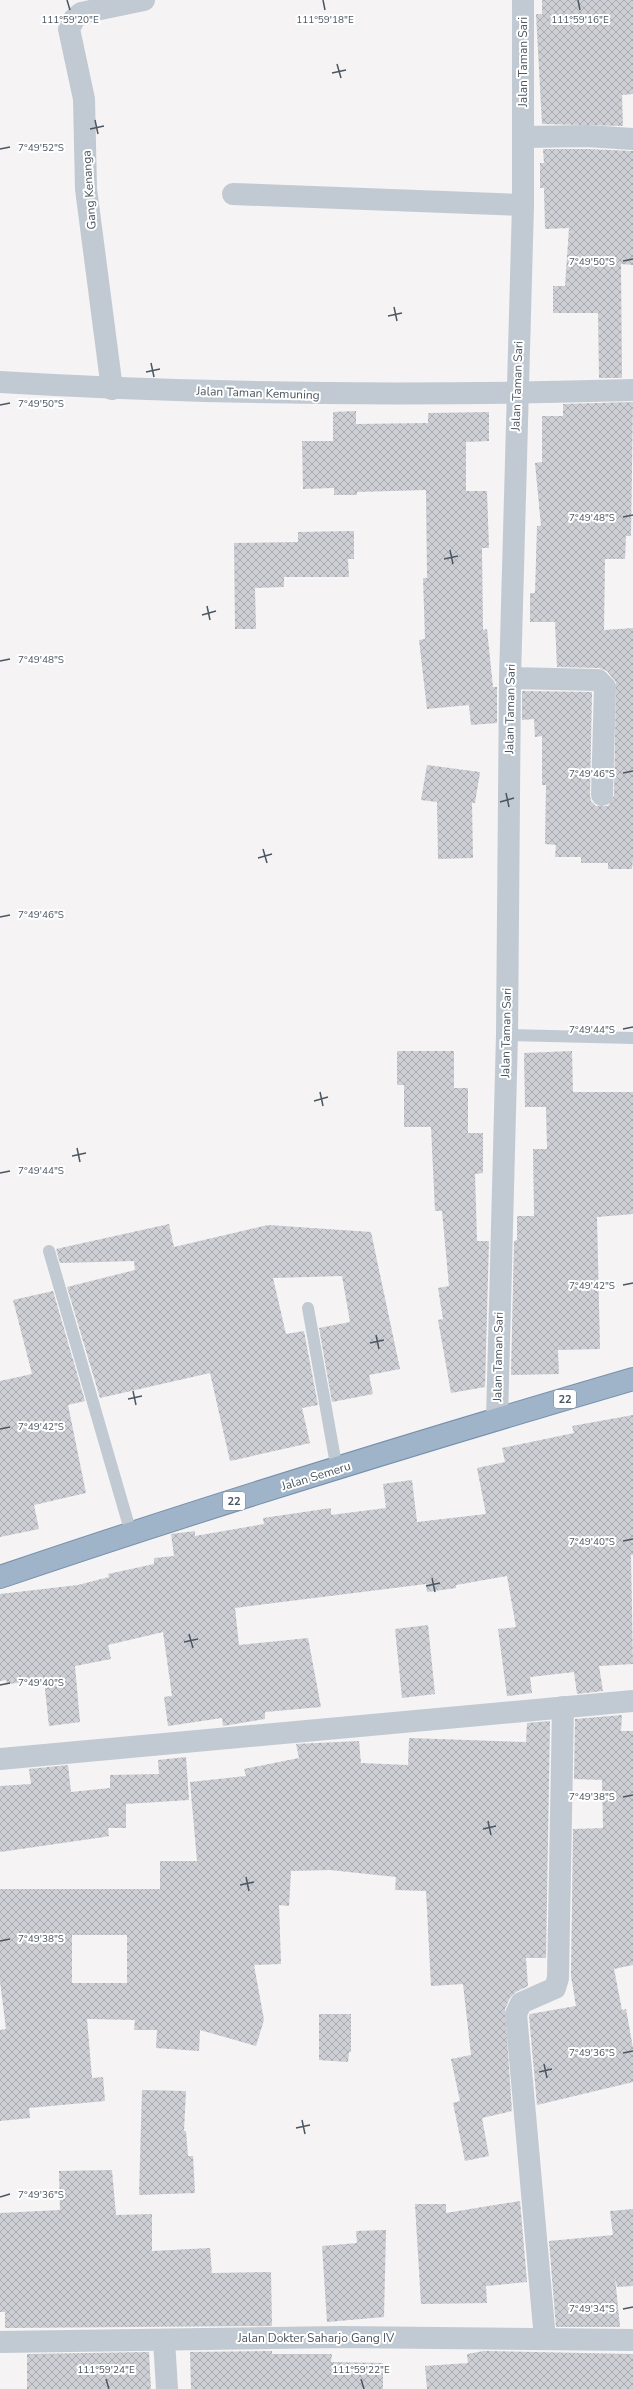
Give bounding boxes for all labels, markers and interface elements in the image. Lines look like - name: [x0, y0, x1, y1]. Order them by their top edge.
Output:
- text: 111°59'20"E: [41, 13, 99, 27]
- text: 111°59'18"E: [296, 13, 354, 27]
- text: 111°59'16"E: [551, 13, 609, 27]
- street label: Jalan Taman Sari: [515, 17, 531, 108]
- text: 7°49'52"S: [18, 141, 64, 155]
- street label: Gang Kenanga: [78, 150, 100, 230]
- text: 7°49'50"S: [569, 255, 615, 269]
- street label: Jalan Taman Sari: [507, 341, 527, 432]
- street label: Jalan Taman Kemuning: [195, 383, 320, 403]
- text: 7°49'50"S: [18, 397, 64, 411]
- text: 7°49'48"S: [569, 511, 615, 525]
- text: 7°49'48"S: [18, 653, 64, 667]
- street label: Jalan Taman Sari: [501, 664, 519, 755]
- text: 7°49'46"S: [569, 767, 615, 781]
- text: 7°49'46"S: [18, 908, 64, 922]
- street label: Jalan Taman Sari: [497, 988, 515, 1079]
- text: 7°49'44"S: [569, 1023, 615, 1037]
- text: 7°49'44"S: [18, 1164, 64, 1178]
- text: 7°49'42"S: [569, 1279, 615, 1293]
- street label: Jalan Taman Sari: [489, 1312, 507, 1403]
- road number: 22: [554, 1390, 576, 1408]
- text: 7°49'42"S: [18, 1420, 64, 1434]
- street label: Jalan Semeru: [279, 1458, 353, 1494]
- road number: 22: [223, 1492, 245, 1510]
- text: 7°49'40"S: [569, 1535, 615, 1549]
- text: 7°49'40"S: [18, 1676, 64, 1690]
- text: 7°49'38"S: [569, 1790, 615, 1804]
- text: 7°49'38"S: [18, 1932, 64, 1946]
- text: 7°49'36"S: [569, 2046, 615, 2060]
- text: 7°49'36"S: [18, 2188, 64, 2202]
- text: 7°49'34"S: [569, 2302, 615, 2316]
- street label: Jalan Dokter Saharjo Gang IV: [237, 2330, 395, 2346]
- text: 111°59'24"E: [77, 2363, 135, 2377]
- text: 111°59'22"E: [332, 2363, 390, 2377]

